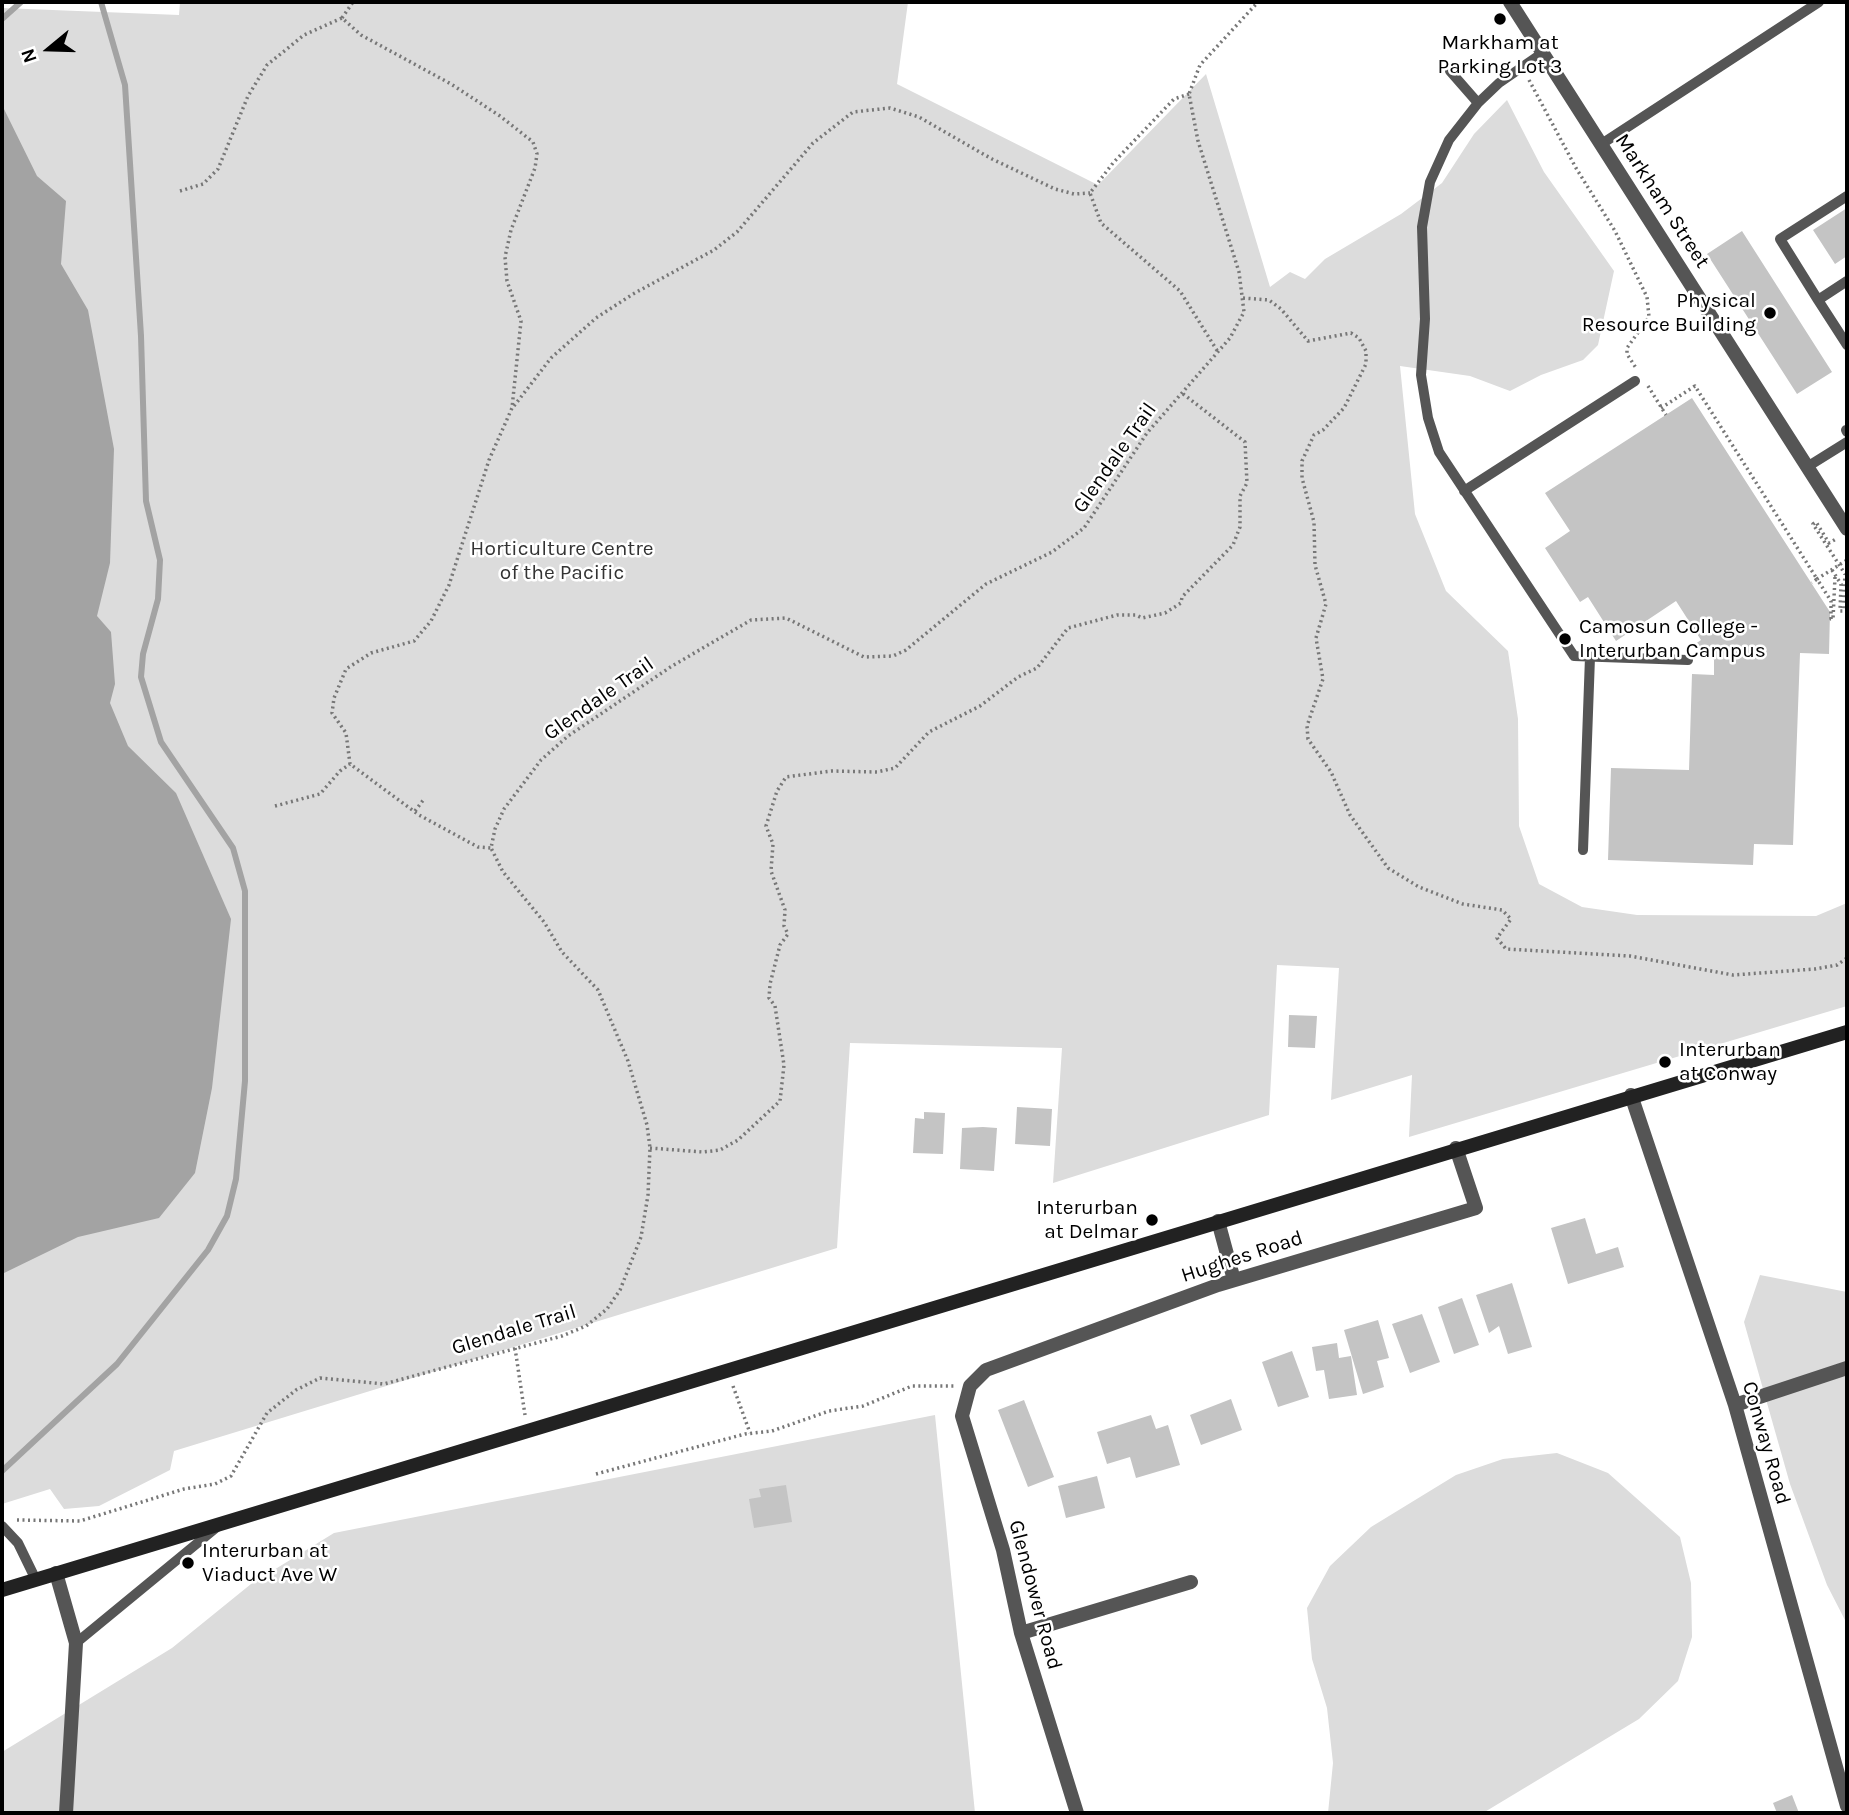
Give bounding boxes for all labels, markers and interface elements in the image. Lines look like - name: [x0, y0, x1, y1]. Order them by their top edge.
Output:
- marker: Markham at Parking Lot 3: [1492, 11, 1508, 27]
- north arrow: [14, 14, 84, 84]
- place label: Markham at Parking Lot 3: [1438, 30, 1562, 80]
- text: N: [17, 46, 42, 66]
- street label: Markham Street: [1609, 129, 1715, 273]
- place label: Physical Resource Building: [1582, 288, 1756, 338]
- marker: Physical Resource Building: [1762, 305, 1778, 321]
- street label: Glendale Trail: [1068, 398, 1162, 518]
- park label: Horticulture Centre of the Pacific: [470, 536, 654, 586]
- place label: Camosun College - Interurban Campus: [1579, 614, 1766, 664]
- marker: Camosun College - Interurban Campus: [1557, 631, 1573, 647]
- street label: Glendale Trail: [539, 652, 659, 746]
- place label: Interurban at Conway: [1679, 1037, 1781, 1087]
- marker: Interurban at Conway: [1657, 1054, 1673, 1070]
- place label: Interurban at Delmar: [1036, 1195, 1138, 1245]
- marker: Interurban at Delmar: [1144, 1212, 1160, 1228]
- street label: Hughes Road: [1178, 1225, 1306, 1289]
- street label: Glendale Trail: [449, 1299, 579, 1361]
- street label: Conway Road: [1736, 1379, 1796, 1507]
- street label: Glendower Road: [1003, 1518, 1067, 1672]
- place label: Interurban at Viaduct Ave W: [202, 1538, 337, 1588]
- marker: Interurban at Viaduct Ave W: [180, 1555, 196, 1571]

